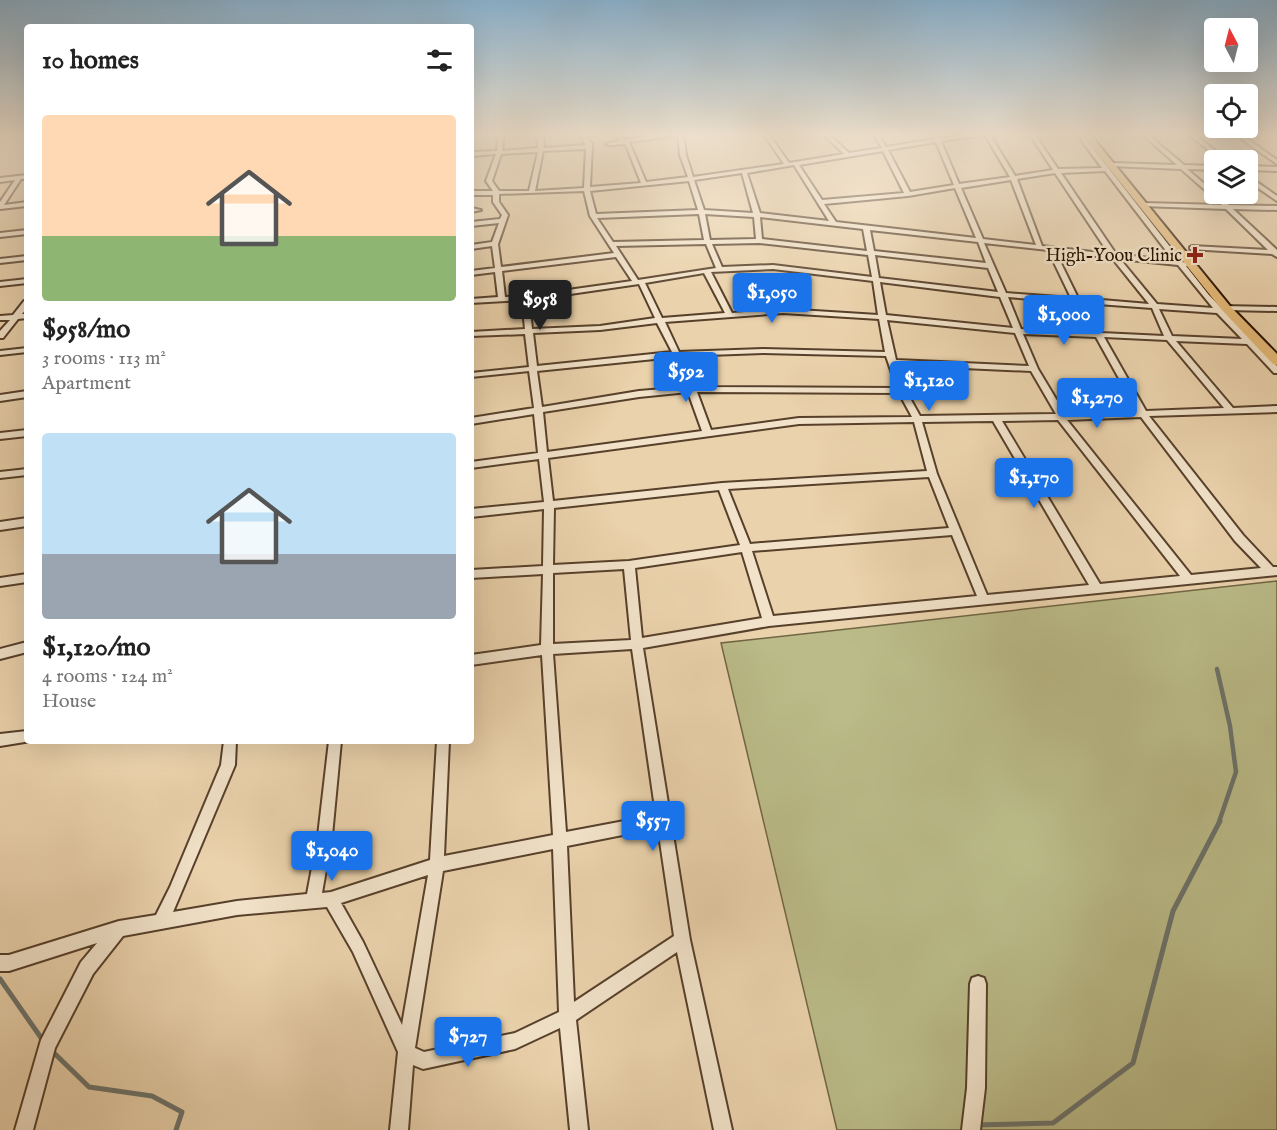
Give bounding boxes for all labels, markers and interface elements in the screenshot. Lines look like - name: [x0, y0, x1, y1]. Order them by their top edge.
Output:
- north arrow: [1204, 18, 1258, 72]
- map controls: [1204, 18, 1258, 204]
- text: 10 homes: [42, 44, 139, 77]
- icon: filters: [423, 44, 456, 77]
- button: locate: [1204, 84, 1258, 138]
- button: layers: [1204, 150, 1258, 204]
- icon: home: [195, 154, 303, 262]
- place label: High-Yoou Clinic: [1046, 245, 1182, 268]
- marker: High-Yoou Clinic: [1186, 246, 1204, 264]
- pin: $1,050: [723, 273, 821, 324]
- pin: $958: [504, 280, 576, 331]
- text: $1,050: [747, 280, 797, 305]
- text: $958: [523, 287, 557, 312]
- pin: $1,000: [1015, 295, 1113, 346]
- text: $1,000: [1037, 302, 1091, 327]
- text: $958/mo: [42, 313, 130, 346]
- text: 3 rooms · 113 m²: [42, 346, 166, 371]
- pin: $592: [650, 352, 722, 403]
- text: $592: [668, 359, 704, 384]
- pin: $1,120: [880, 361, 978, 412]
- text: $1,120: [904, 368, 954, 393]
- text: Apartment: [42, 371, 131, 396]
- pin: $1,270: [1048, 378, 1146, 429]
- text: $1,270: [1071, 385, 1123, 410]
- pin: $1,170: [985, 458, 1083, 509]
- text: $1,170: [1009, 465, 1059, 490]
- icon: home: [195, 472, 303, 580]
- text: $1,120/mo: [42, 631, 151, 664]
- text: 4 rooms · 124 m²: [42, 664, 173, 689]
- text: House: [42, 689, 96, 714]
- pin: $557: [617, 801, 689, 852]
- text: $557: [636, 808, 670, 833]
- pin: $1,040: [283, 831, 381, 882]
- text: $1,040: [305, 838, 359, 863]
- pin: $727: [432, 1017, 504, 1068]
- text: $727: [449, 1024, 487, 1049]

